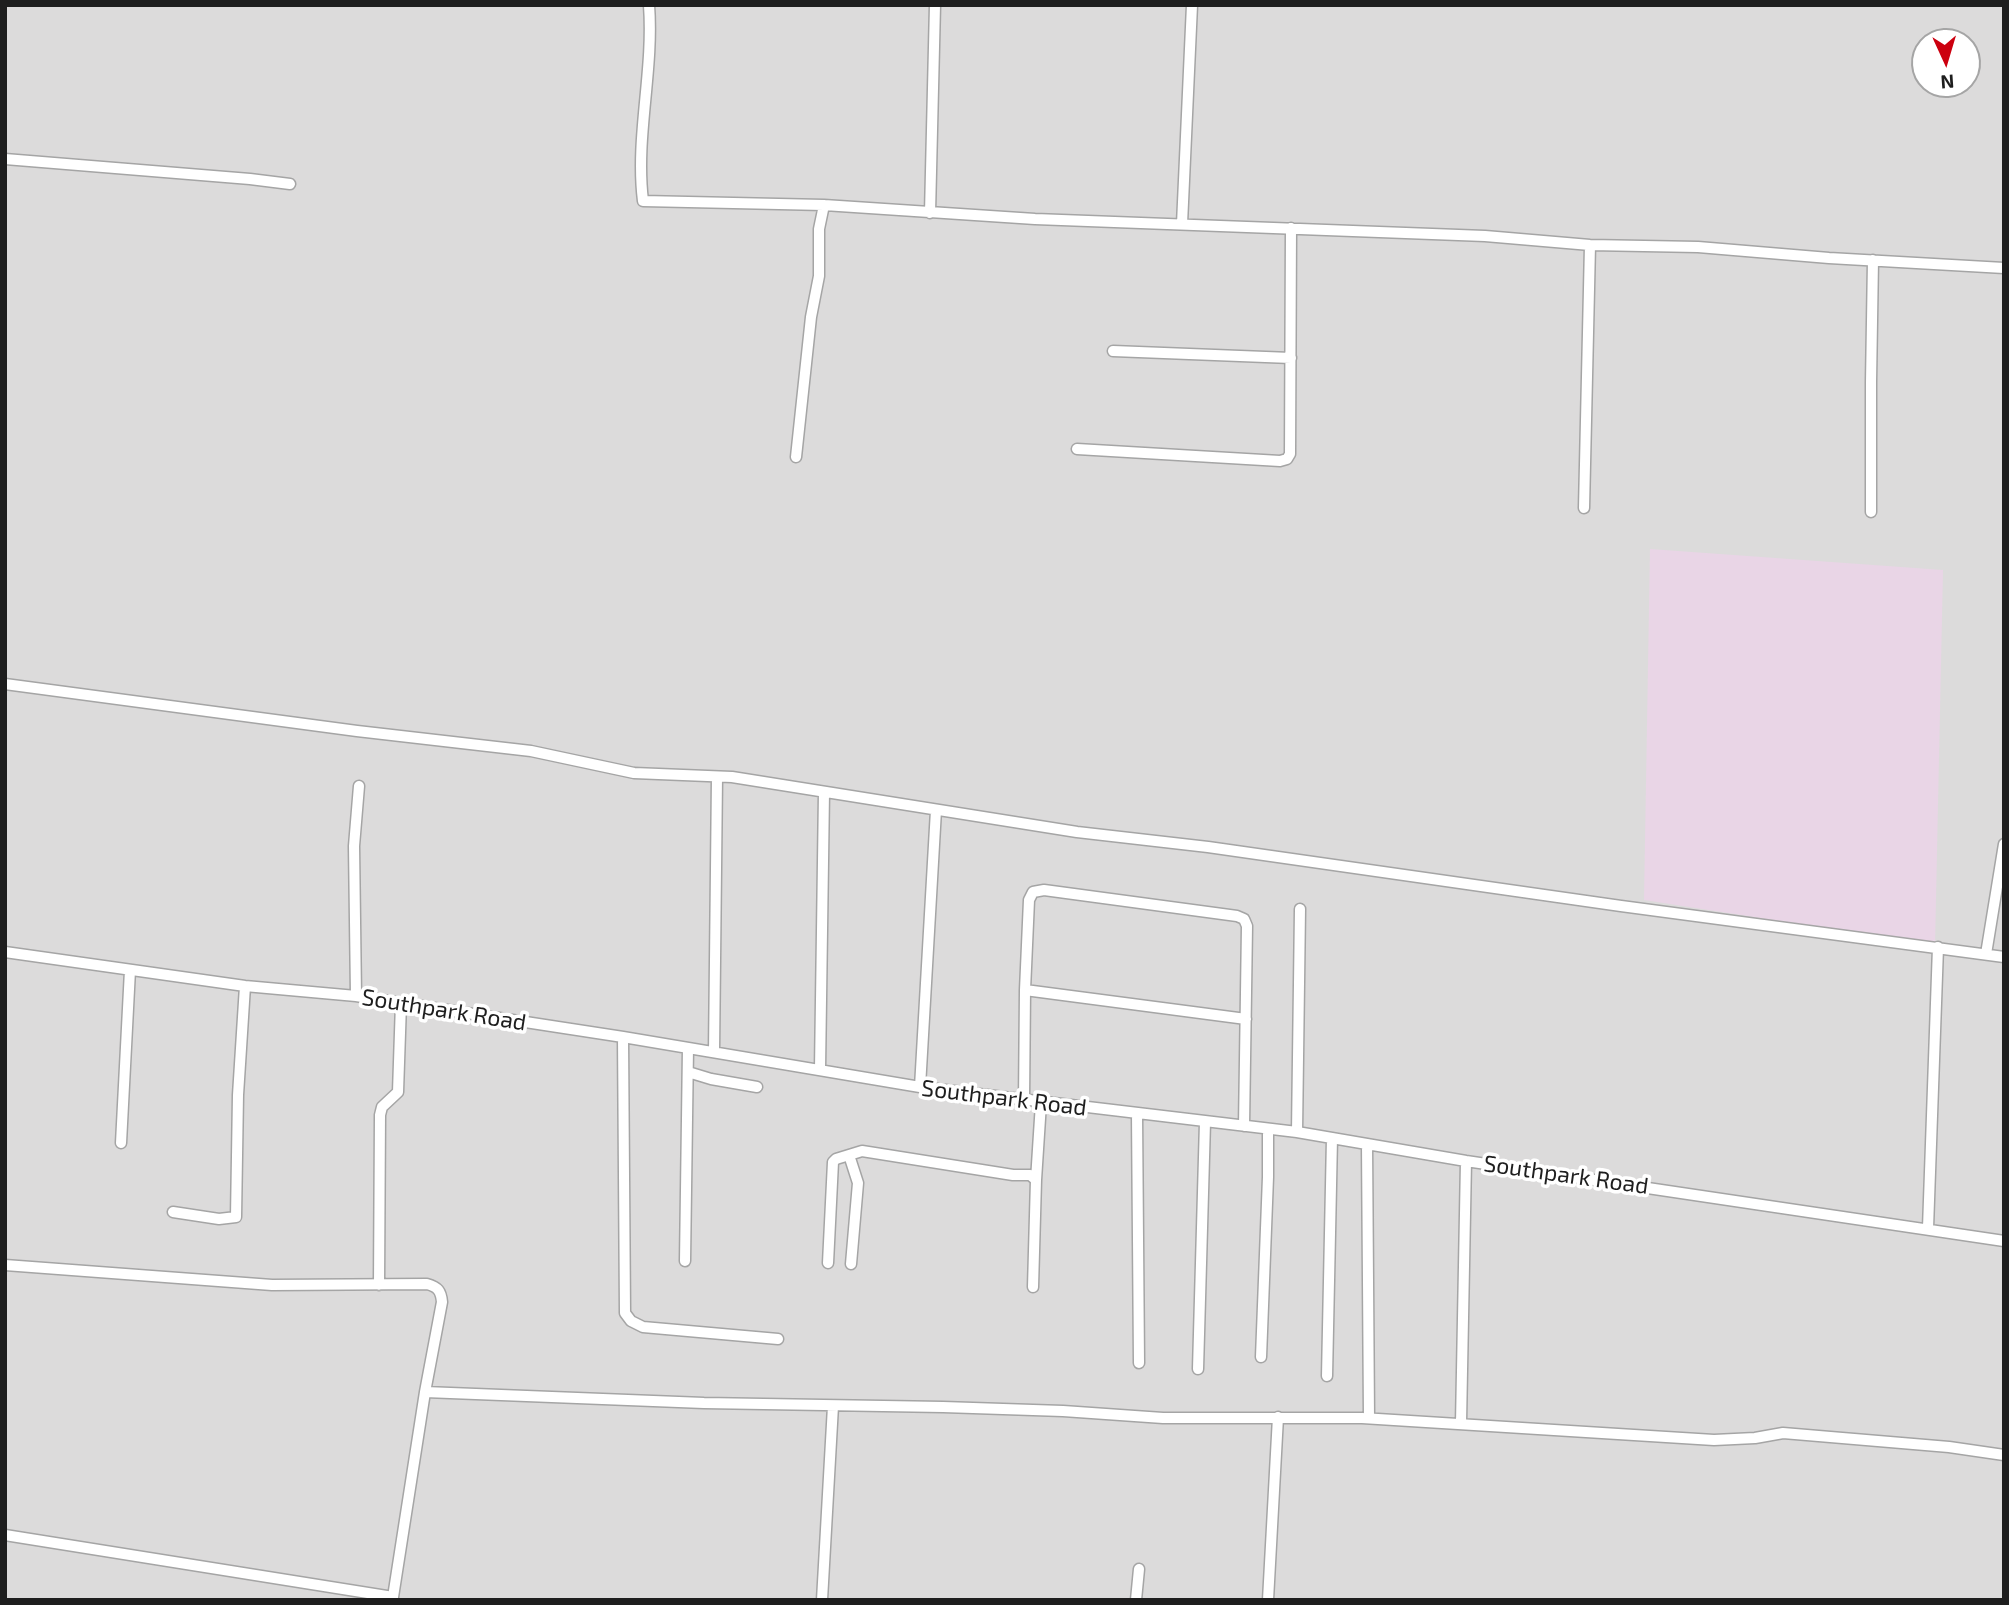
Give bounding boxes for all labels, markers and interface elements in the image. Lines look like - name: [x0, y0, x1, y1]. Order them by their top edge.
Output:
- north arrow: [1911, 28, 1981, 98]
- text: N: [1940, 71, 1955, 94]
- street label: Southpark Road: [360, 983, 528, 1037]
- street label: Southpark Road: [920, 1074, 1088, 1122]
- street label: Southpark Road: [1482, 1150, 1650, 1200]

